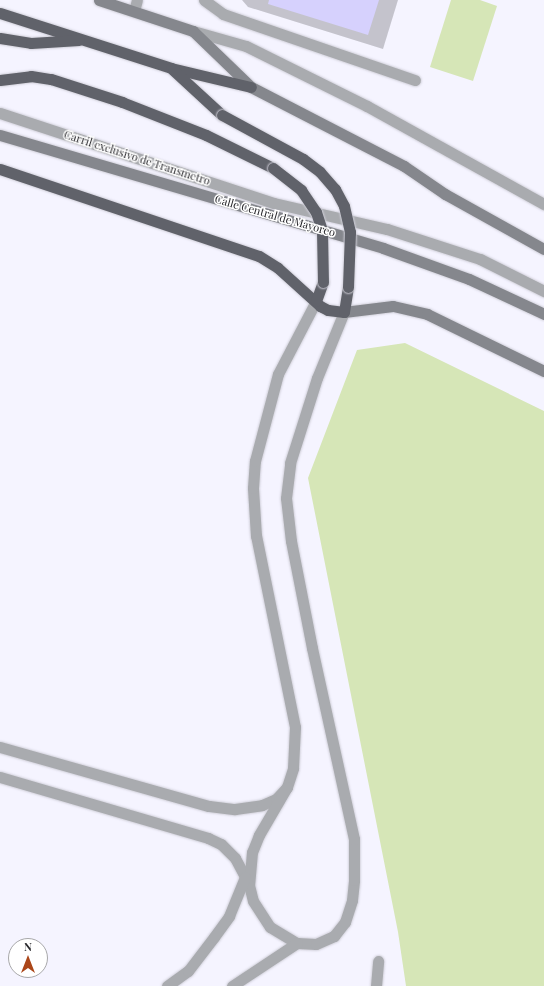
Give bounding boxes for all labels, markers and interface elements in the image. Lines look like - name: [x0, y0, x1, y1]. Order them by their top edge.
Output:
- street label: Carril exclusivo de Transmetro: [62, 128, 212, 188]
- street label: Calle Central de Mayoreo: [213, 192, 337, 240]
- north arrow: [8, 938, 48, 978]
- text: N: [24, 939, 32, 954]

